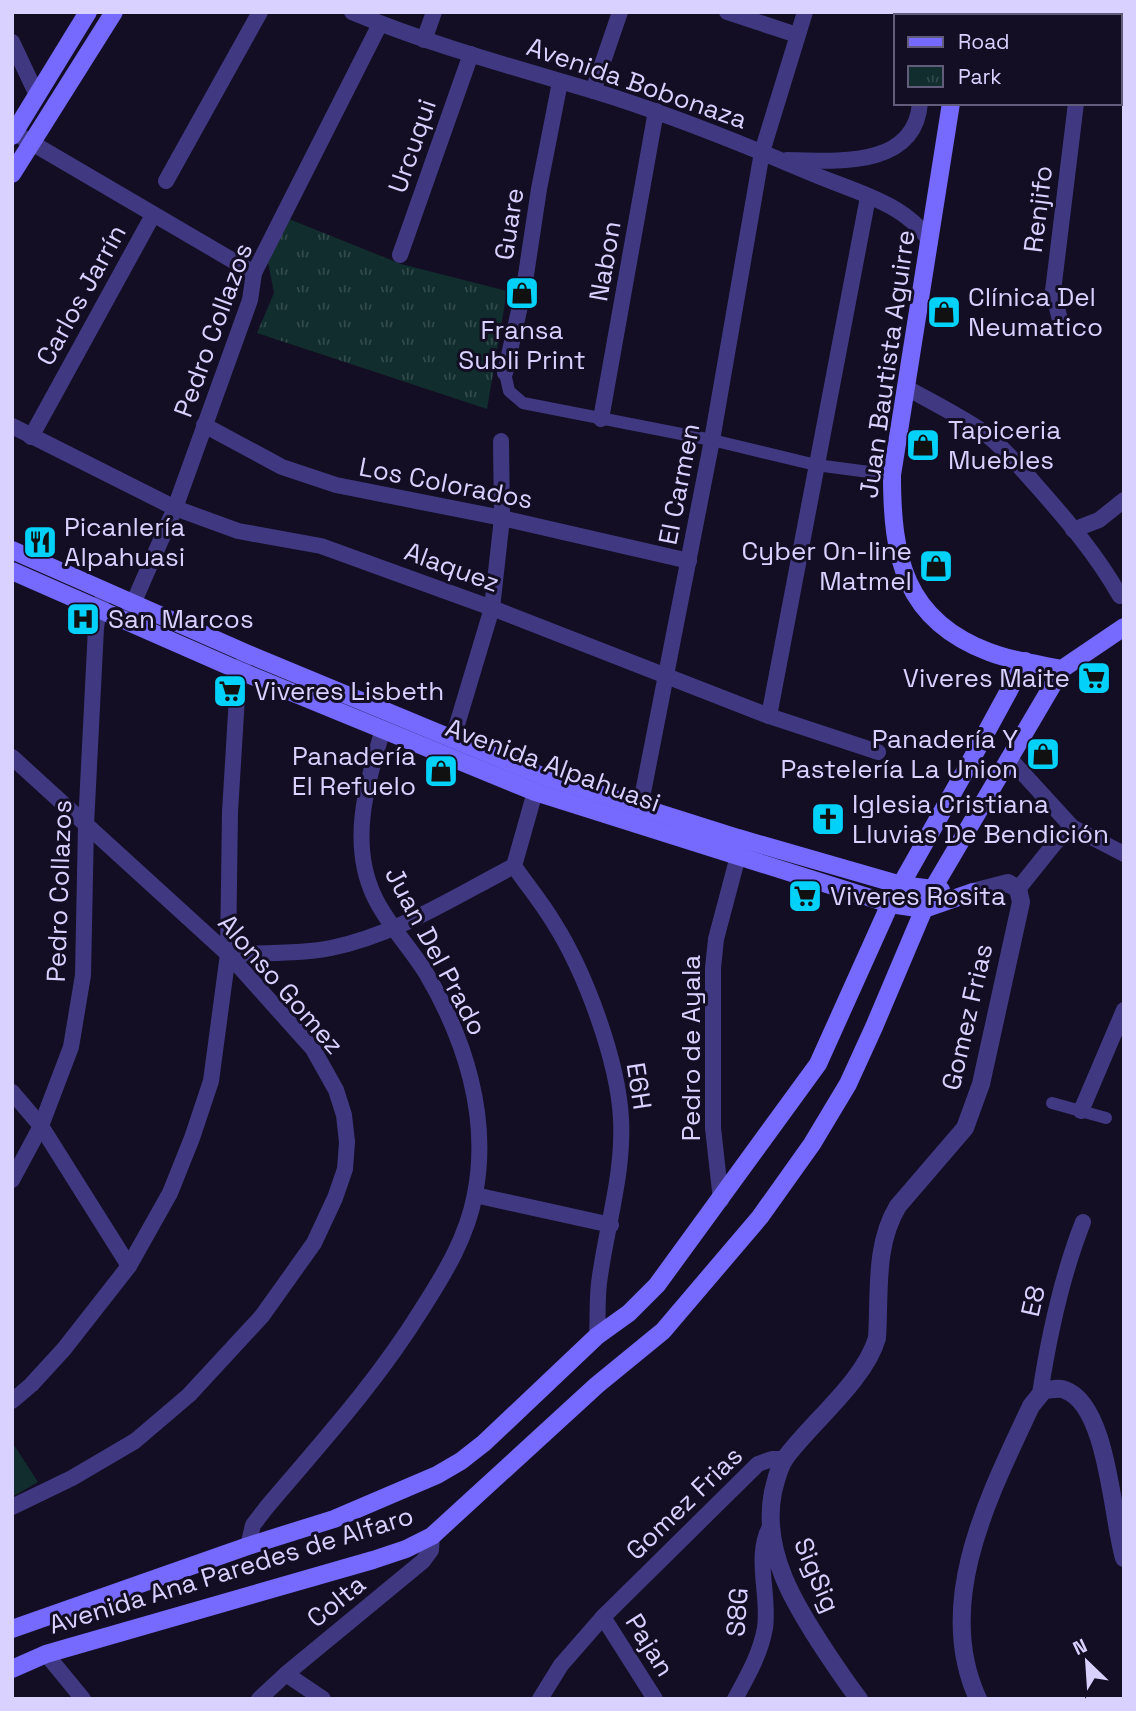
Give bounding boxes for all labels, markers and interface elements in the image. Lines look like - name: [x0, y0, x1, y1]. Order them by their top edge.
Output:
- legend: [894, 14, 1122, 105]
- text: Road: [958, 28, 1010, 55]
- street label: Avenida Bobonaza: [522, 29, 752, 137]
- text: Park: [958, 63, 1002, 90]
- street label: Urcuqui: [380, 95, 444, 197]
- street label: Renjifo: [1016, 164, 1060, 254]
- street label: Guare: [487, 185, 531, 263]
- street label: Nabon: [581, 218, 629, 304]
- street label: Carlos Jarrín: [28, 219, 134, 371]
- street label: Juan Bautista Aguirre: [851, 228, 923, 500]
- street label: Pedro Collazos: [166, 238, 260, 422]
- shop icon: Fransa Subli Print: [503, 274, 541, 312]
- place label: Clínica Del Neumatico: [968, 280, 1103, 344]
- shop icon: Clínica Del Neumatico: [925, 293, 963, 331]
- place label: Fransa Subli Print: [458, 313, 586, 377]
- place label: Tapiceria Muebles: [948, 413, 1061, 477]
- street label: El Carmen: [651, 420, 707, 548]
- shop icon: Tapiceria Muebles: [904, 426, 942, 464]
- street label: Los Colorados: [356, 449, 536, 517]
- place label: Picanlería Alpahuasi: [64, 510, 185, 574]
- restaurant icon: Picanlería Alpahuasi: [21, 523, 59, 561]
- street label: Alaquez: [400, 534, 504, 600]
- place label: Cyber On-line Matmel: [742, 534, 912, 598]
- shop icon: Cyber On-line Matmel: [917, 547, 955, 585]
- hospital icon: San Marcos: [64, 600, 102, 638]
- place label: San Marcos: [108, 602, 254, 636]
- supermarket icon: Viveres Maite: [1075, 659, 1113, 697]
- place label: Viveres Maite: [903, 661, 1070, 695]
- supermarket icon: Viveres Lisbeth: [211, 672, 249, 710]
- place label: Viveres Lisbeth: [254, 674, 444, 708]
- street label: Avenida Alpahuasi: [441, 710, 665, 820]
- place label: Panadería Y Pastelería La Union: [781, 722, 1018, 786]
- shop icon: Panadería Y Pastelería La Union: [1024, 735, 1062, 773]
- place label: Panadería El Refuelo: [292, 739, 416, 803]
- shop icon: Panadería El Refuelo: [422, 752, 460, 790]
- place label: Iglesia Cristiana Lluvias De Bendición: [852, 787, 1109, 851]
- street label: Pedro Collazos: [39, 799, 79, 983]
- church icon: Iglesia Cristiana Lluvias De Bendición: [809, 800, 847, 838]
- street label: Juan Del Prado: [377, 861, 495, 1041]
- supermarket icon: Viveres Rosita: [786, 877, 824, 915]
- place label: Viveres Rosita: [830, 879, 1006, 913]
- street label: Alonso Gomez: [211, 907, 351, 1061]
- street label: Gomez Frias: [934, 940, 1000, 1094]
- street label: Pedro de Ayala: [674, 955, 708, 1141]
- street label: E6H: [618, 1060, 660, 1112]
- street label: E8: [1013, 1282, 1053, 1320]
- street label: Gomez Frias: [618, 1439, 750, 1567]
- street label: Avenida Ana Paredes de Alfaro: [45, 1498, 417, 1642]
- street label: SigSig: [786, 1532, 848, 1618]
- street label: Colta: [300, 1567, 372, 1635]
- street label: S8G: [718, 1586, 756, 1638]
- street label: Pajan: [618, 1607, 682, 1683]
- north arrow: [1052, 1627, 1122, 1697]
- text: N: [1069, 1633, 1091, 1661]

